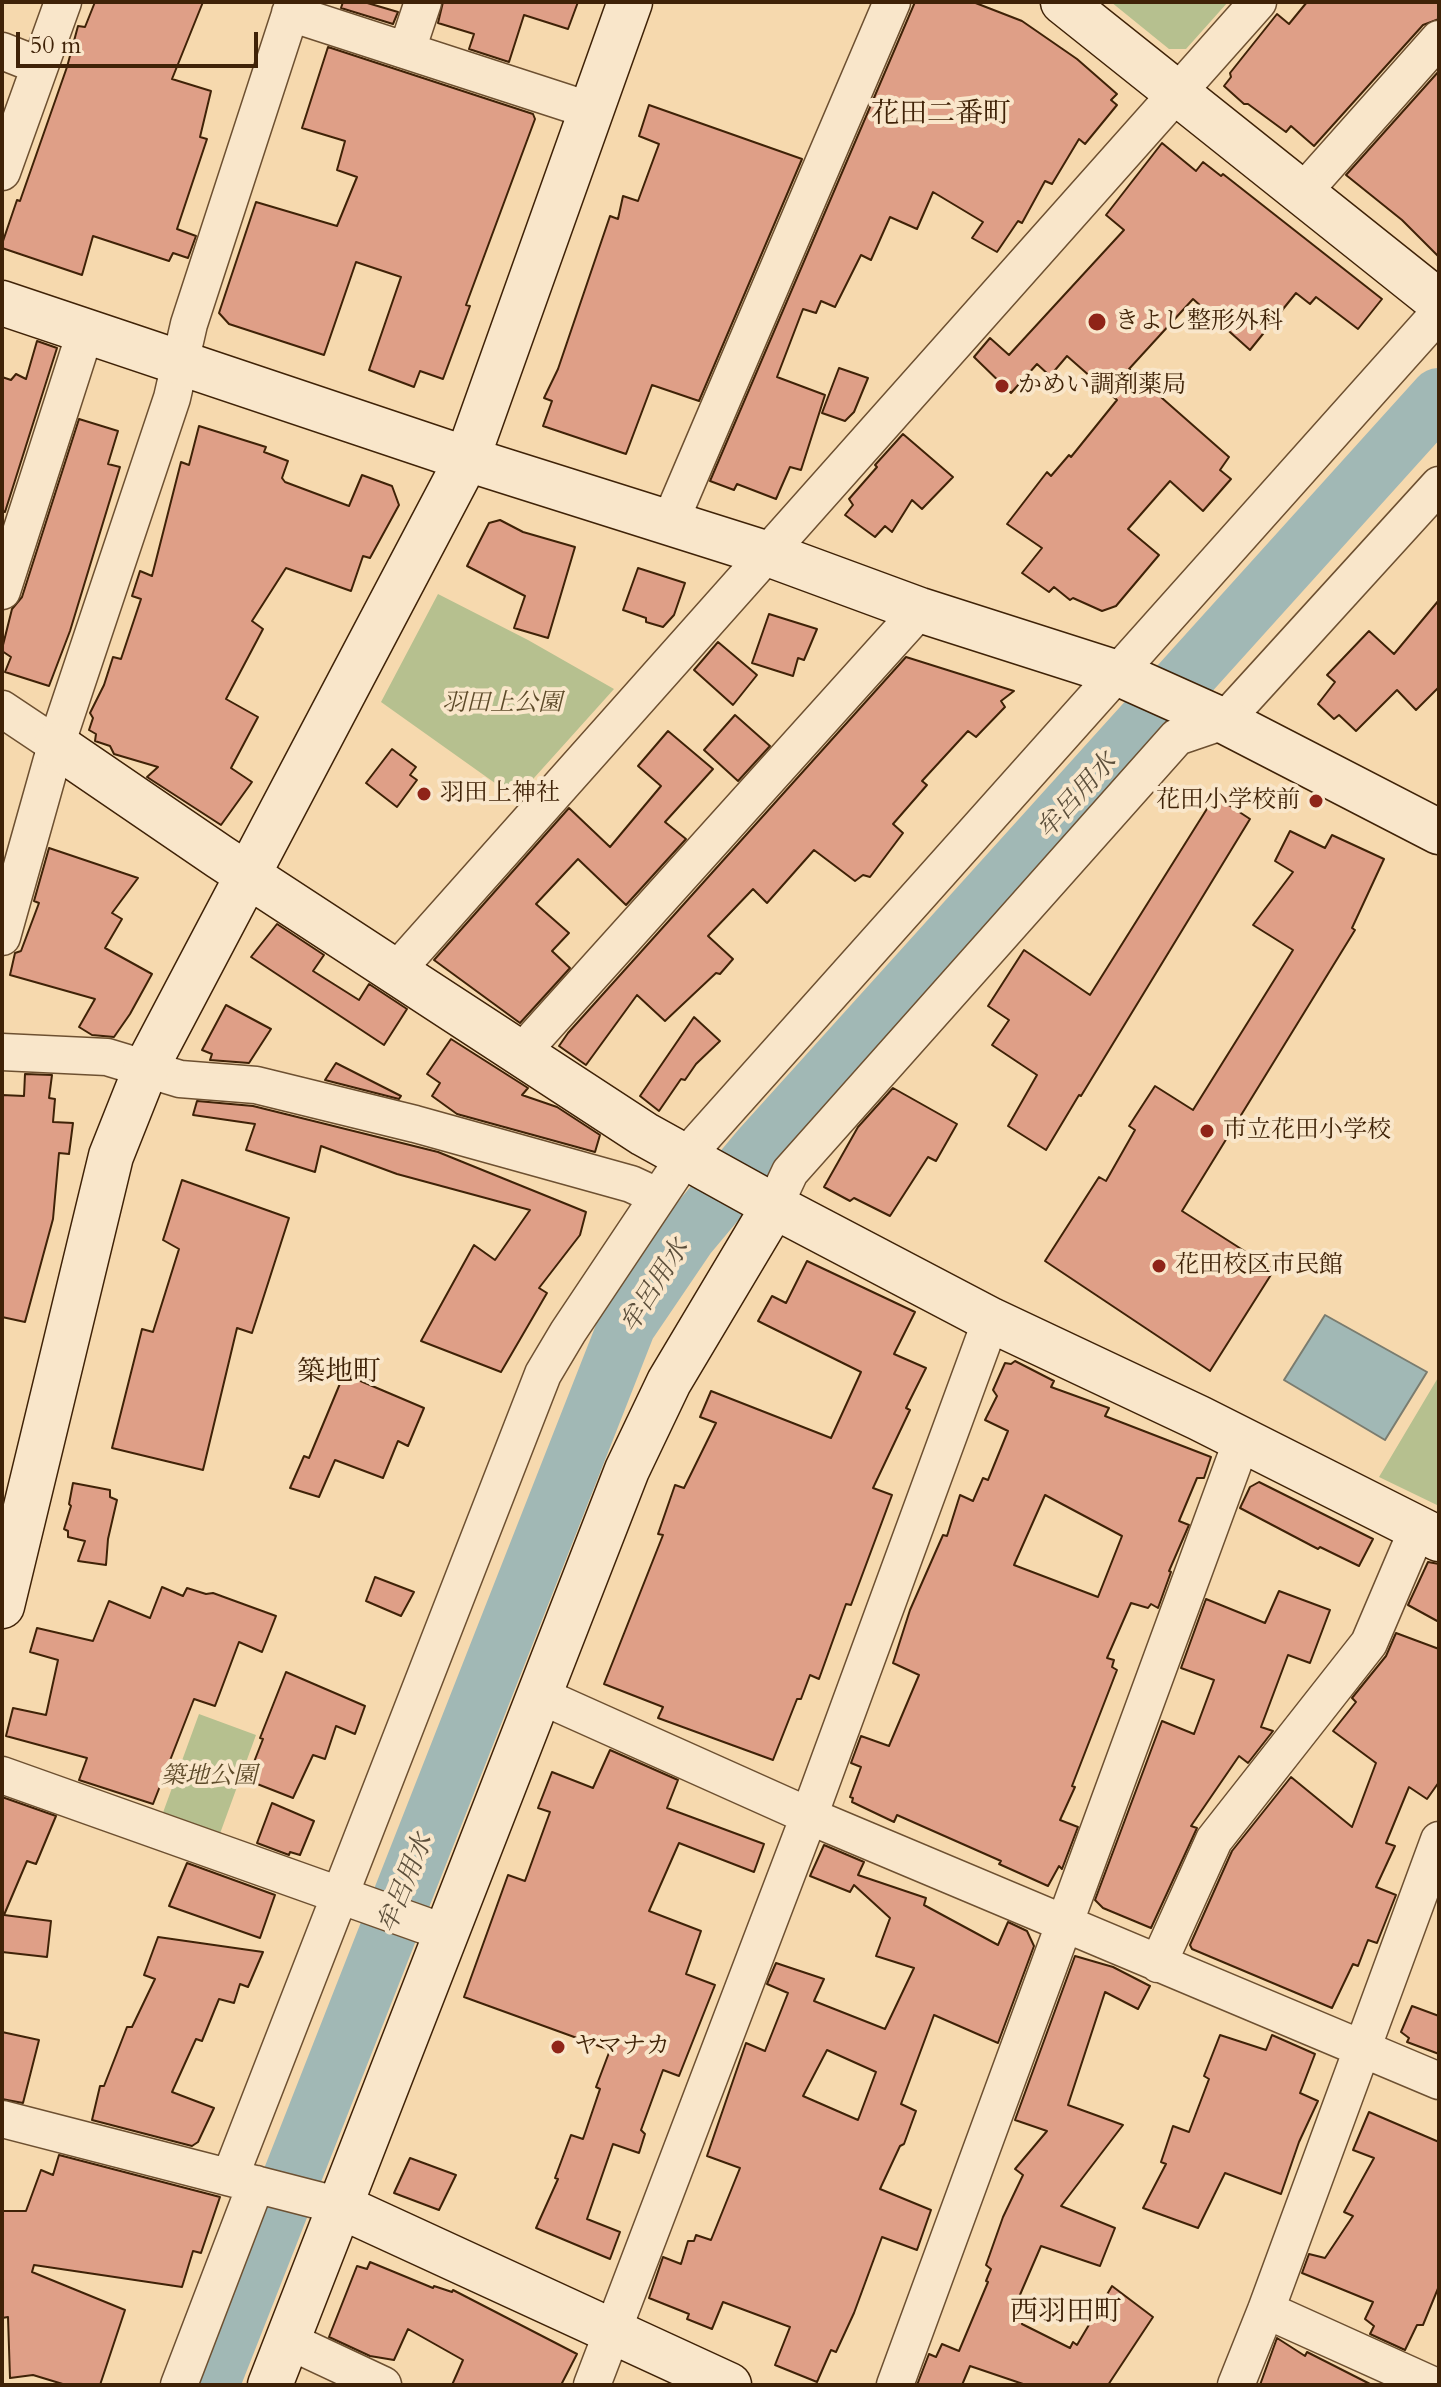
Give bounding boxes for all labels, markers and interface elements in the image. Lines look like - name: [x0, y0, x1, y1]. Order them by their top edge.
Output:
- scale bar: [20, 16, 262, 66]
- text: 50 m: [30, 29, 81, 62]
- district label: 花田二番町: [871, 99, 1011, 133]
- place label: きよし整形外科: [1115, 308, 1283, 336]
- marker: きよし整形外科: [1086, 311, 1108, 333]
- place label: かめい調剤薬局: [1018, 372, 1186, 400]
- marker: かめい調剤薬局: [993, 377, 1011, 395]
- park label: 羽田上公園: [442, 690, 562, 718]
- water label: 牟呂用水: [1032, 748, 1124, 846]
- place label: 羽田上神社: [440, 780, 560, 808]
- marker: 羽田上神社: [415, 785, 433, 803]
- place label: 花田小学校前: [1156, 787, 1300, 815]
- marker: 花田小学校前: [1307, 792, 1325, 810]
- place label: 市立花田小学校: [1223, 1117, 1391, 1145]
- marker: 市立花田小学校: [1198, 1122, 1216, 1140]
- water label: 牟呂用水: [615, 1235, 697, 1339]
- place label: 花田校区市民館: [1175, 1252, 1343, 1280]
- marker: 花田校区市民館: [1150, 1257, 1168, 1275]
- district label: 築地町: [297, 1357, 381, 1391]
- park label: 築地公園: [161, 1763, 257, 1791]
- water label: 牟呂用水: [373, 1830, 441, 1938]
- place label: ヤマナカ: [574, 2033, 670, 2061]
- marker: ヤマナカ: [549, 2038, 567, 2056]
- district label: 西羽田町: [1010, 2297, 1122, 2331]

